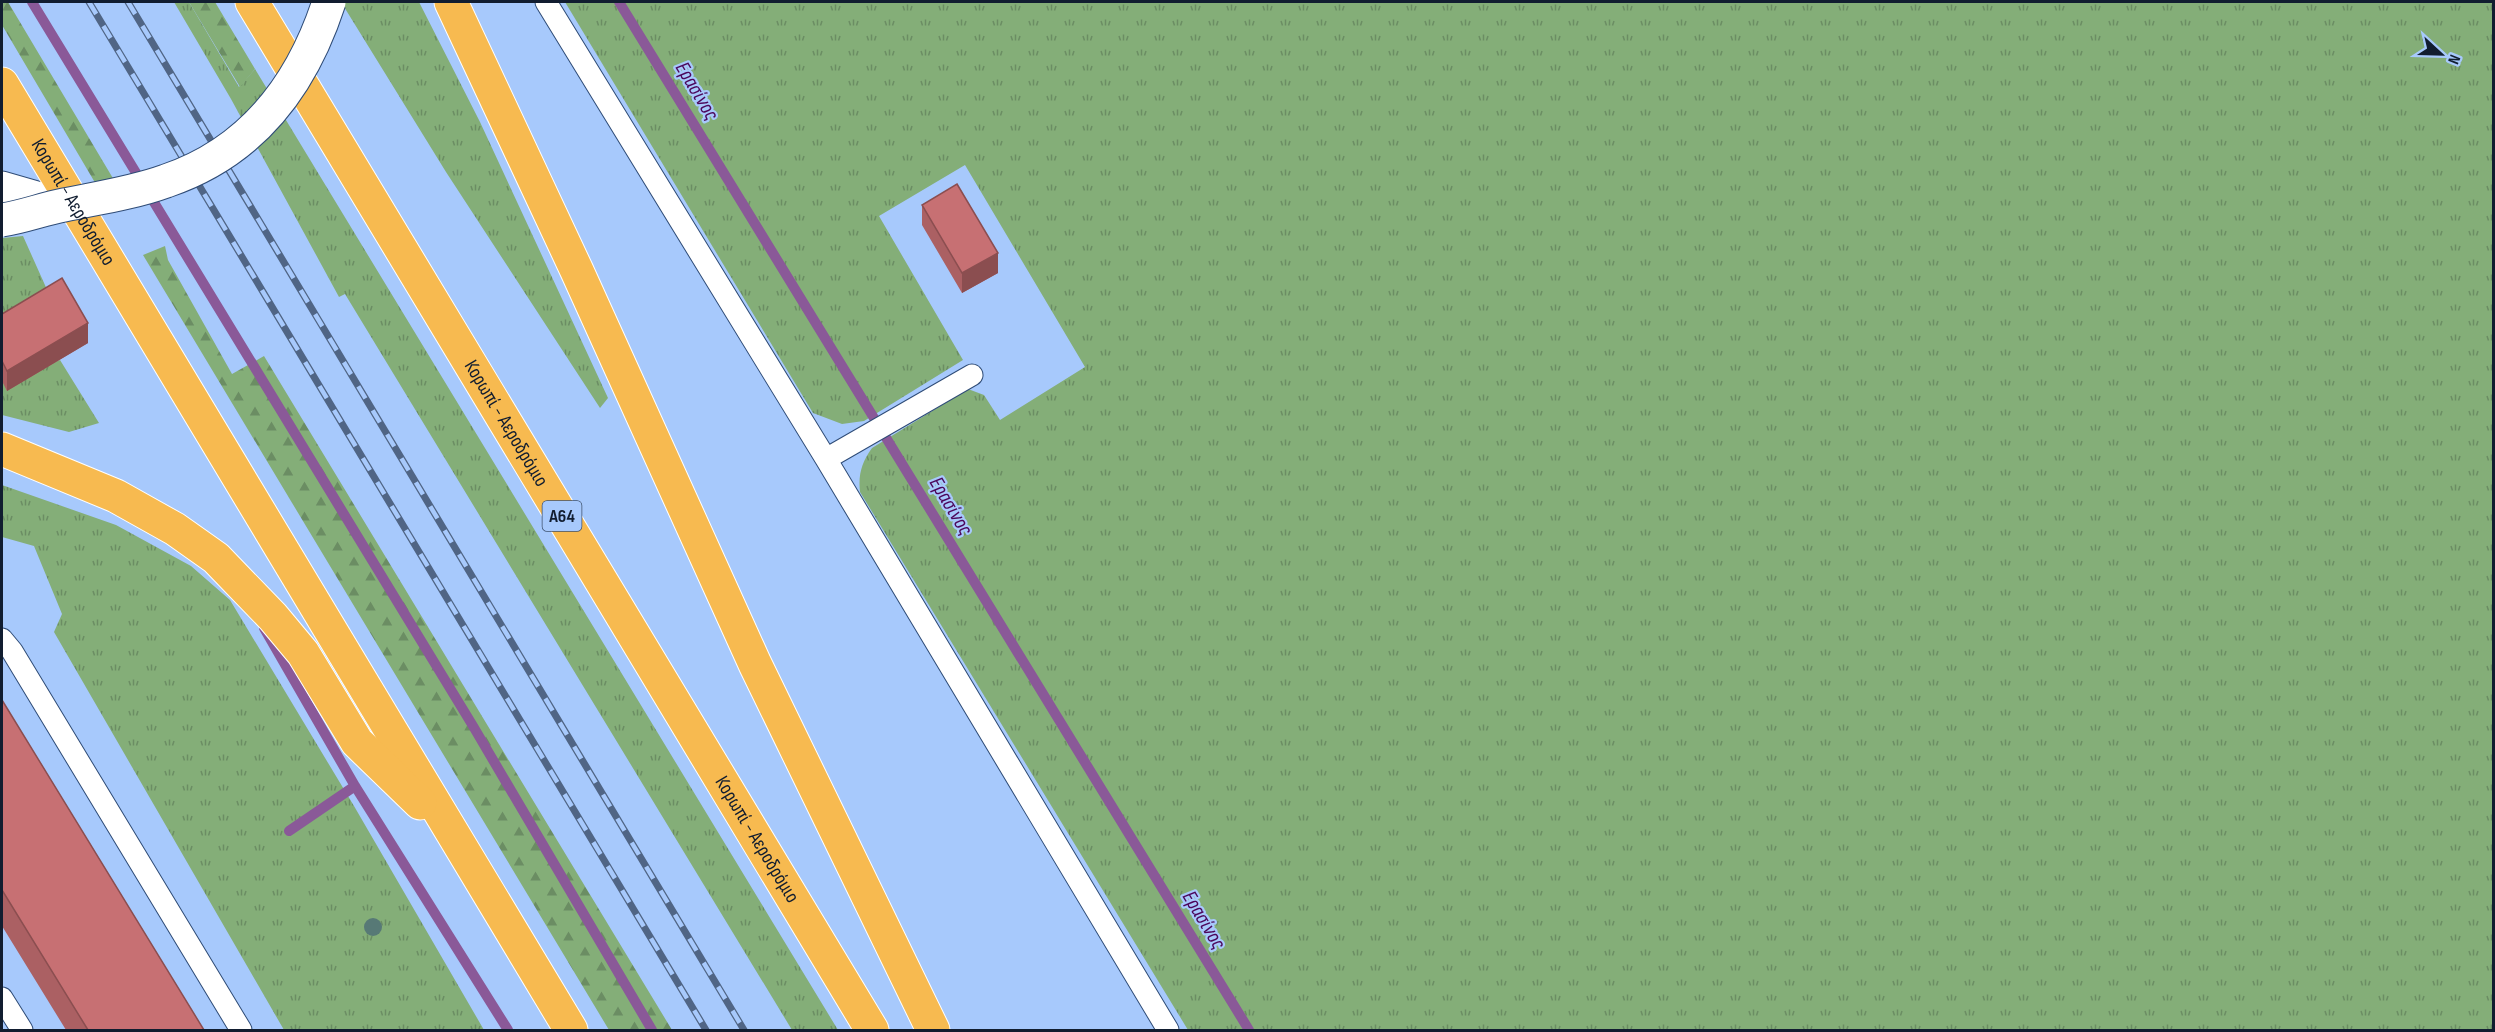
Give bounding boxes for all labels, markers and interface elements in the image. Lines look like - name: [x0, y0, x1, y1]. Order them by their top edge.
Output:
- north arrow: [2411, 24, 2471, 84]
- text: N: [2443, 52, 2464, 67]
- water label: Ερασίνος: [670, 57, 725, 126]
- street label: Κορωπί - Αεροδρόμιο: [26, 135, 120, 270]
- street label: Κορωπί - Αεροδρόμιο: [459, 356, 553, 491]
- water label: Ερασίνος: [924, 472, 979, 541]
- road number: Α64: [542, 501, 582, 531]
- street label: Κορωπί - Αεροδρόμιο: [710, 772, 804, 907]
- water label: Ερασίνος: [1177, 886, 1232, 955]

